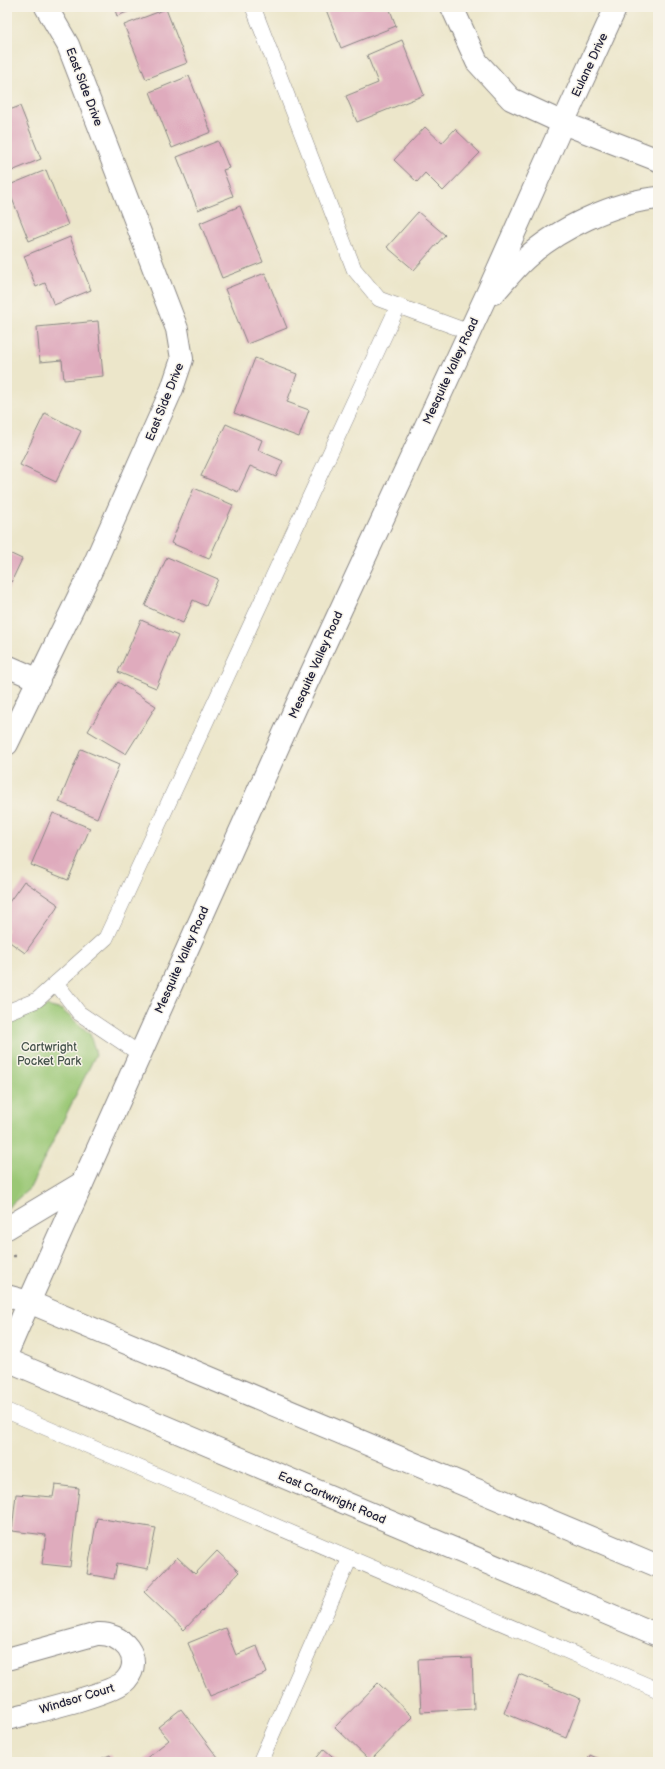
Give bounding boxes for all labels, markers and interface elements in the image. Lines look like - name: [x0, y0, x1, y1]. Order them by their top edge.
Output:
- street label: Eulane Drive: [569, 31, 611, 99]
- street label: East Side Drive: [62, 46, 106, 128]
- street label: Mesquite Valley Road: [420, 315, 482, 427]
- street label: East Side Drive: [143, 361, 187, 443]
- street label: Mesquite Valley Road: [286, 609, 346, 721]
- street label: Mesquite Valley Road: [152, 904, 212, 1016]
- park label: Cartwright Pocket Park: [17, 1040, 81, 1069]
- street label: East Cartwright Road: [276, 1468, 388, 1528]
- street label: Windsor Court: [38, 1680, 116, 1717]

